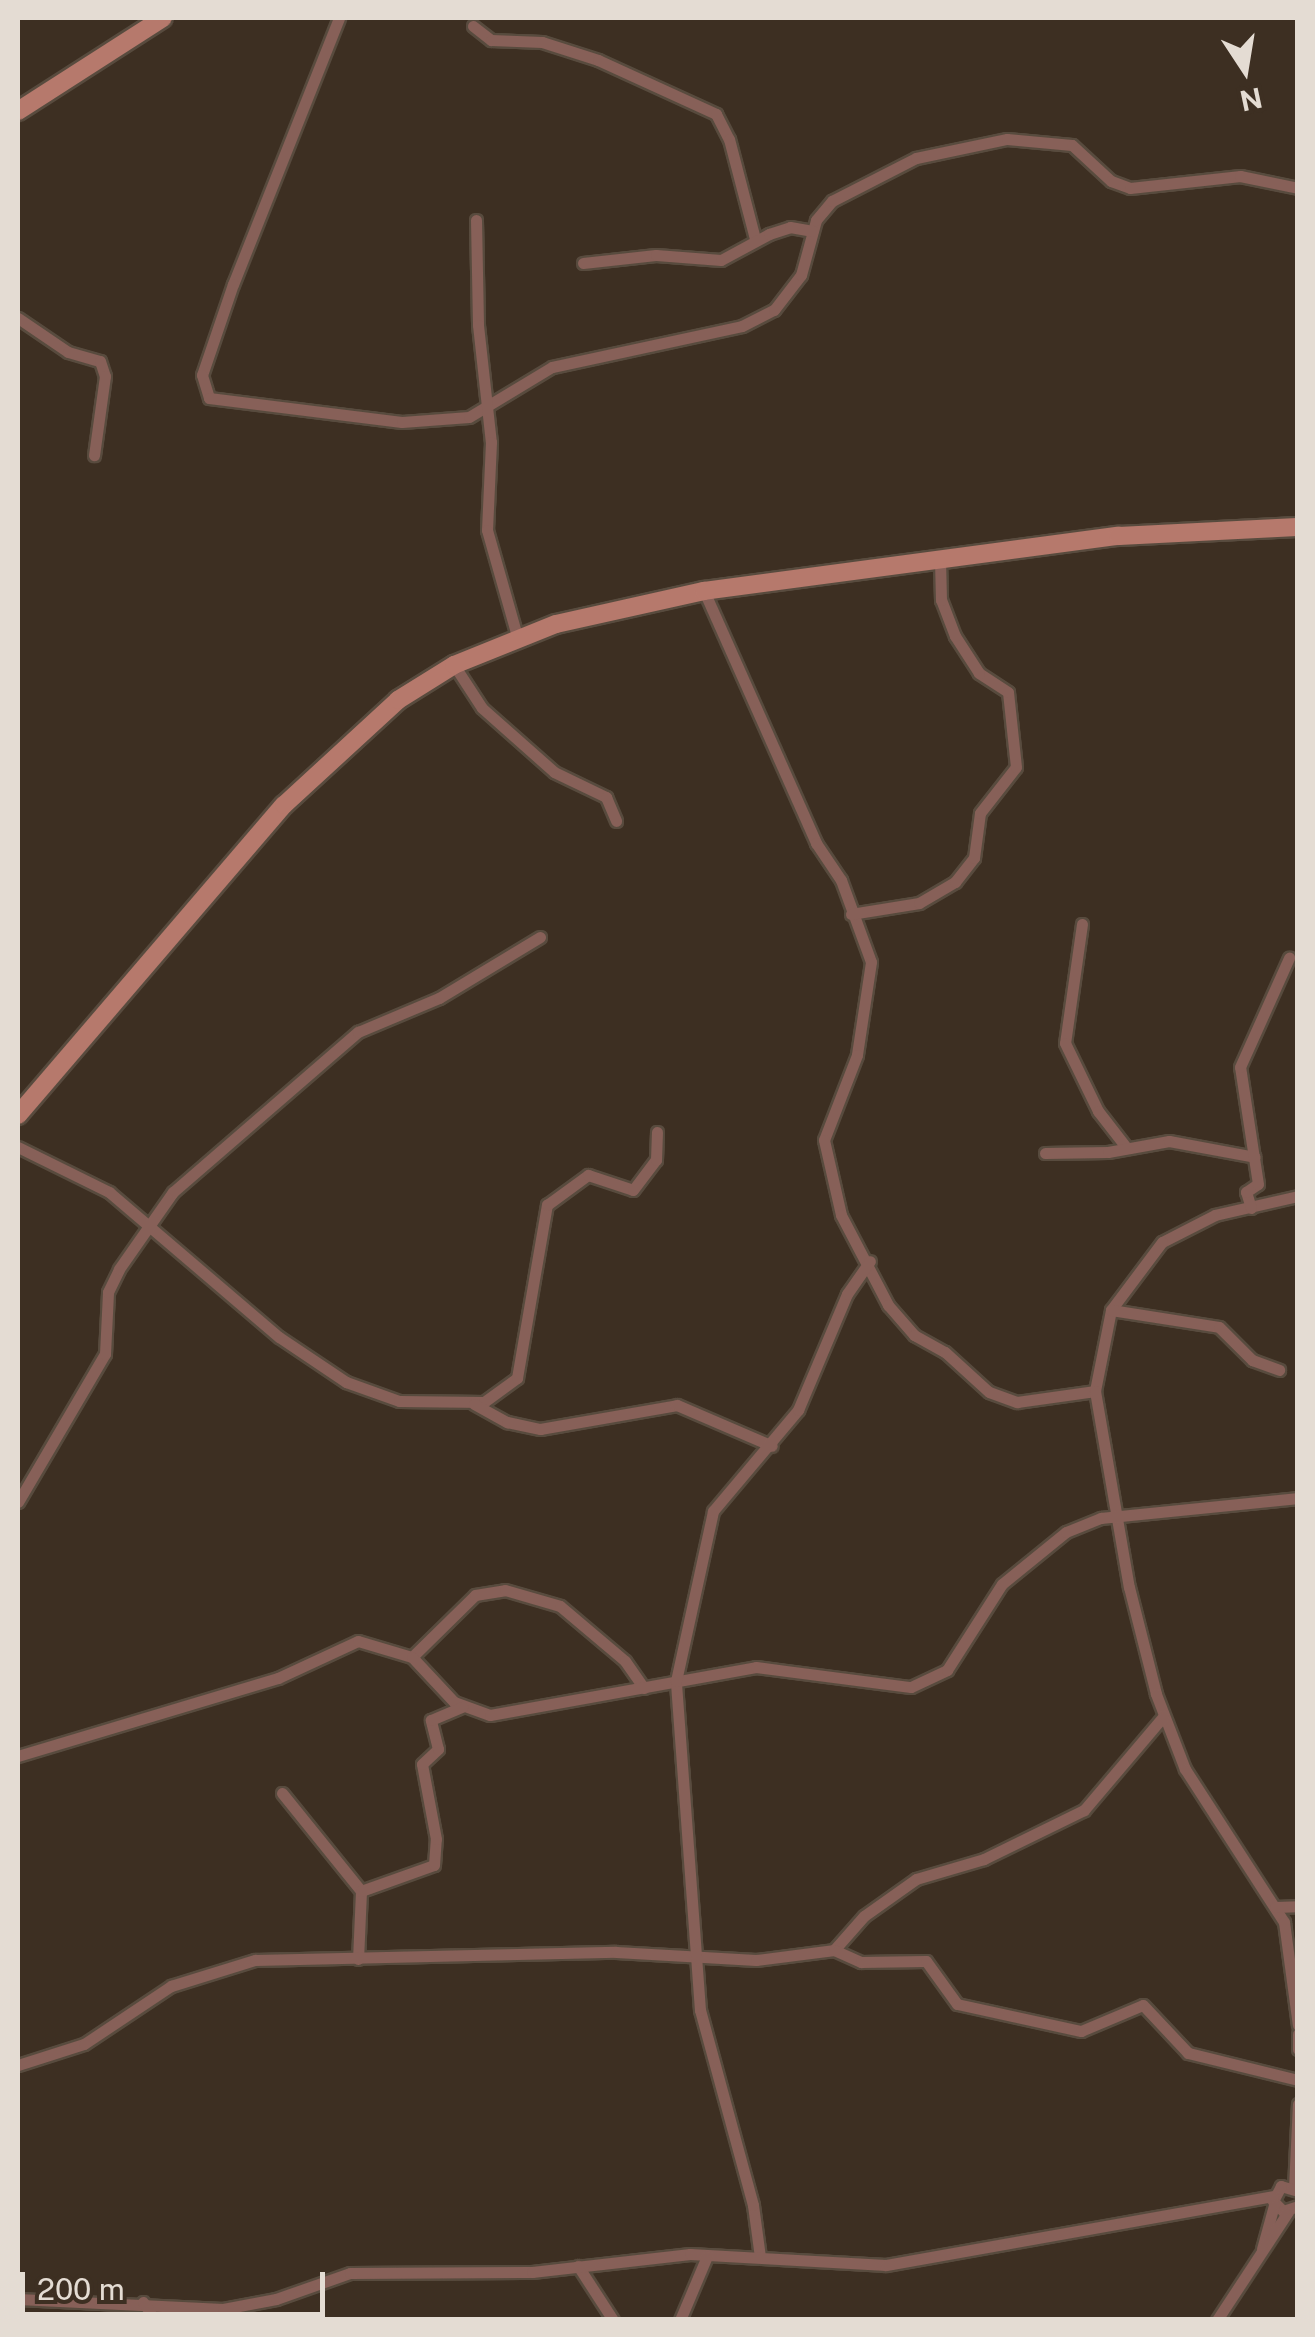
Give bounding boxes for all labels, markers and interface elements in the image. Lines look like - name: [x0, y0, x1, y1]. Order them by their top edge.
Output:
- north arrow: [1195, 20, 1295, 120]
- text: N: [1237, 81, 1265, 118]
- scale bar: [25, 2252, 330, 2314]
- text: 200 m: [37, 2271, 125, 2307]

